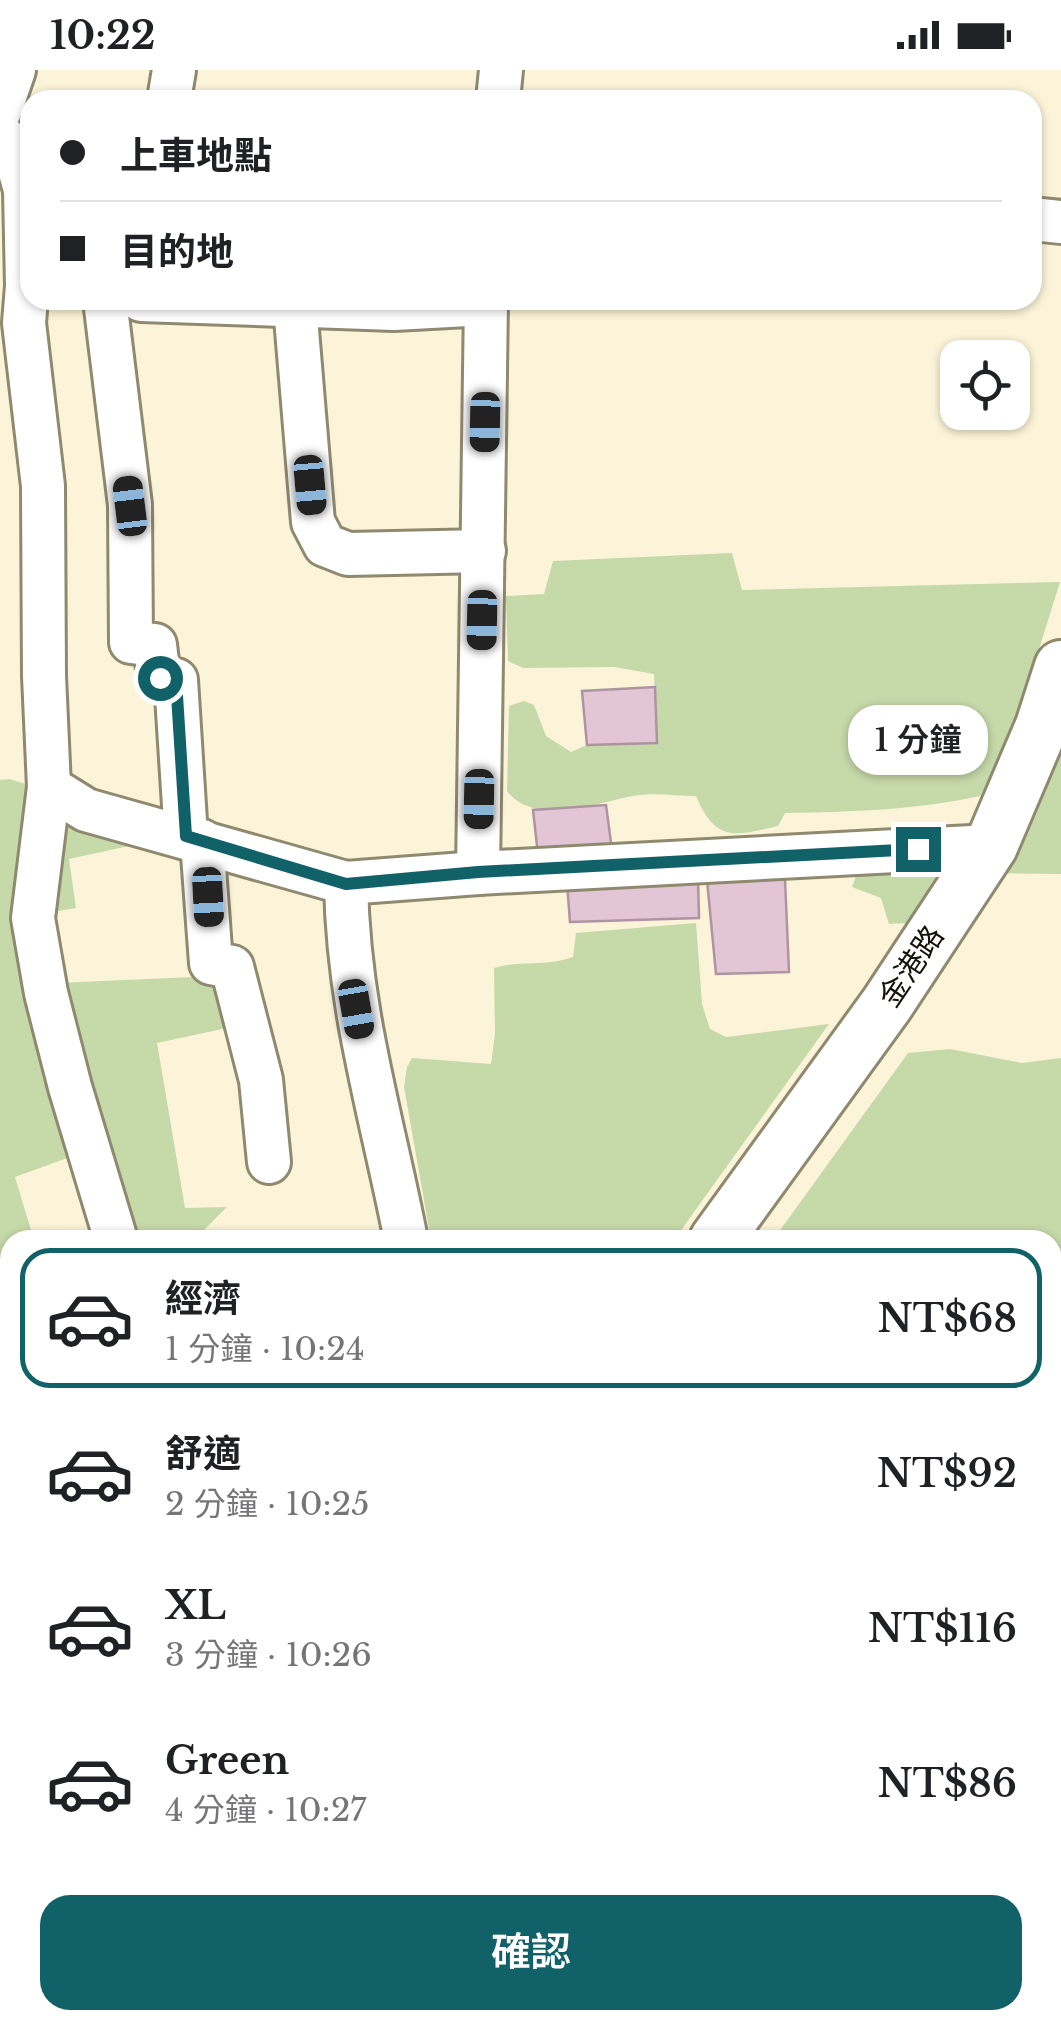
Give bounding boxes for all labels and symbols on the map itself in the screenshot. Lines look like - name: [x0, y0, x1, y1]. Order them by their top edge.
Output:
- car: [469, 392, 501, 452]
- car: [292, 454, 328, 516]
- car: [111, 474, 149, 538]
- car: [466, 590, 498, 650]
- route start: [138, 656, 183, 701]
- callout: 1 分鐘: [848, 704, 988, 774]
- car: [463, 769, 495, 829]
- route end: [896, 827, 941, 872]
- car: [191, 866, 225, 928]
- street label: 金港路: [870, 918, 952, 1014]
- car: [336, 977, 376, 1041]

